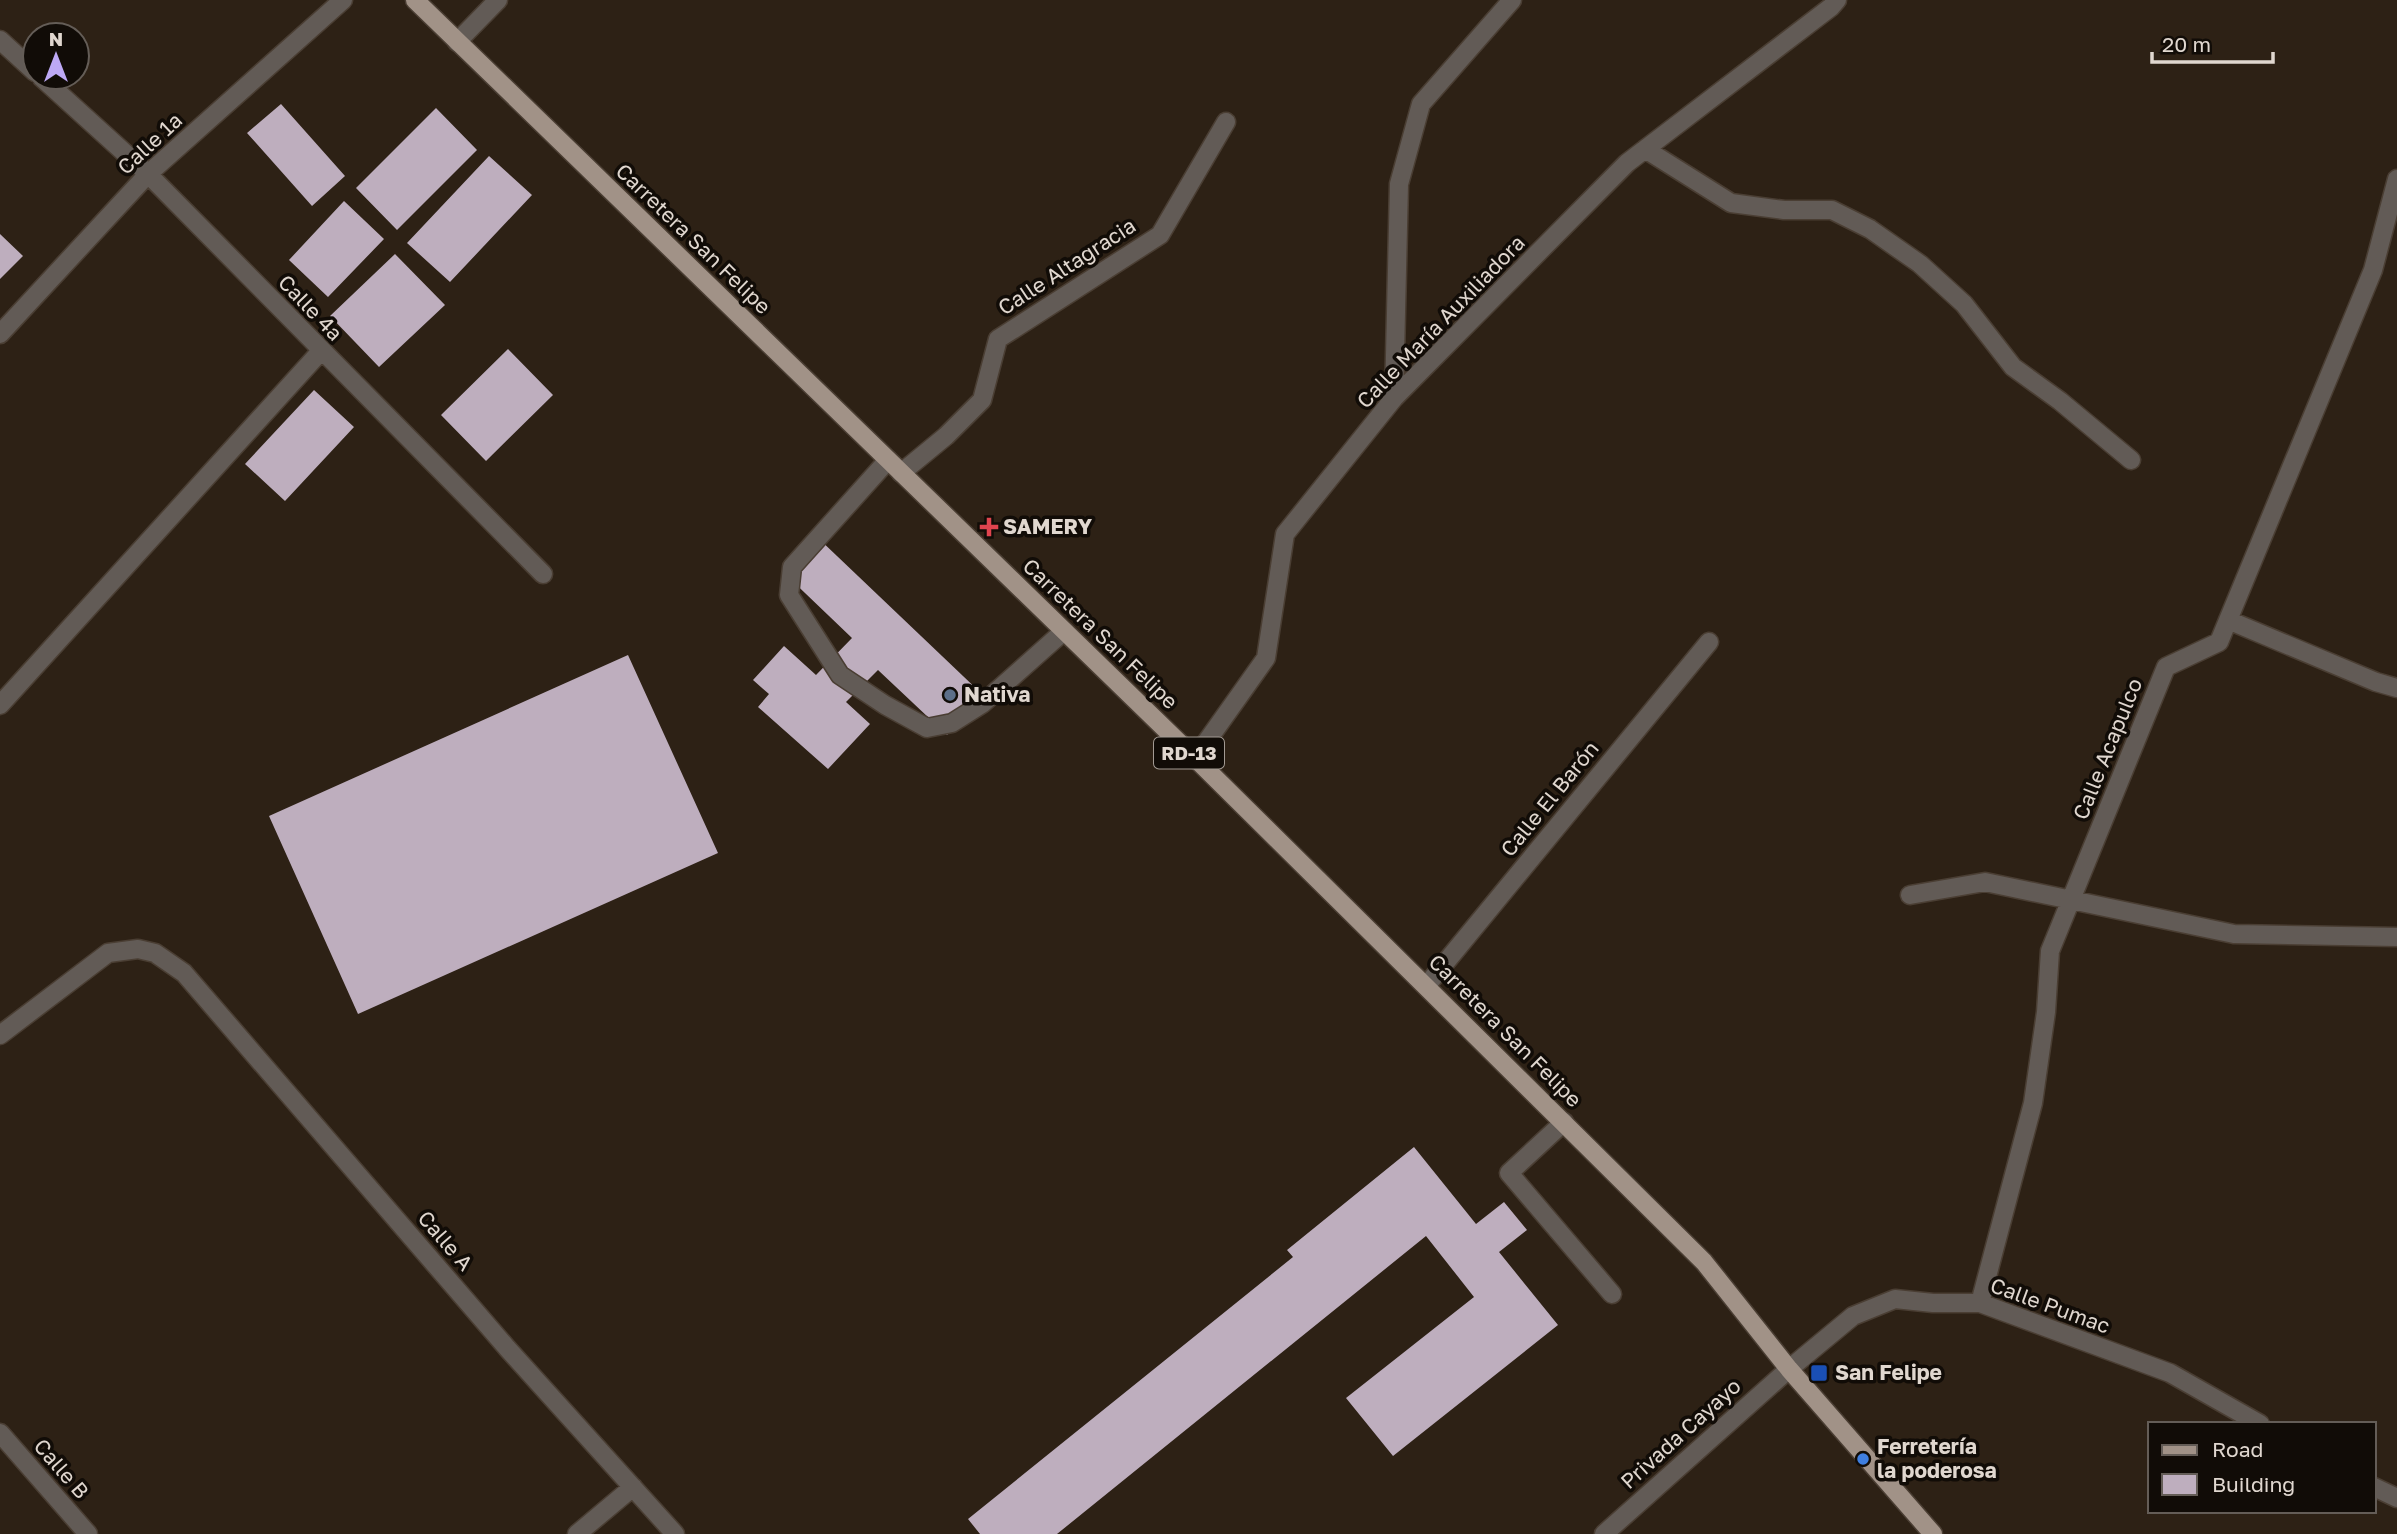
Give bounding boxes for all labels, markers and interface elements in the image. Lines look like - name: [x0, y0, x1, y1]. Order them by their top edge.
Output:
- north arrow: [21, 21, 91, 91]
- scale bar: [2152, 21, 2273, 65]
- text: N: [49, 27, 63, 50]
- text: 20 m: [2162, 31, 2211, 57]
- street label: Calle 1a: [112, 107, 187, 180]
- street label: Carretera San Felipe: [611, 158, 777, 319]
- street label: Calle Altagracia: [993, 212, 1140, 320]
- street label: Calle María Auxiliadora: [1351, 229, 1530, 413]
- street label: Calle 4a: [273, 269, 348, 346]
- place label: SAMERY: [1003, 513, 1093, 539]
- marker: SAMERY: [981, 519, 997, 535]
- street label: Carretera San Felipe: [1018, 553, 1184, 714]
- street label: Calle Acapulco: [2067, 674, 2147, 823]
- place label: Nativa: [964, 681, 1030, 707]
- marker: Nativa: [942, 687, 958, 703]
- street label: Calle El Barón: [1495, 735, 1604, 861]
- road number: RD-13: [1154, 738, 1224, 768]
- street label: Carretera San Felipe: [1424, 948, 1588, 1112]
- street label: Calle A: [413, 1205, 479, 1276]
- street label: Calle Pumac: [1987, 1271, 2114, 1339]
- place label: San Felipe: [1835, 1359, 1942, 1385]
- marker: San Felipe: [1809, 1363, 1829, 1383]
- street label: Privada Cayayo: [1615, 1372, 1746, 1494]
- legend: [2148, 1422, 2376, 1513]
- street label: Calle B: [29, 1433, 95, 1504]
- place label: Ferretería la poderosa: [1877, 1433, 1997, 1483]
- text: Road: [2212, 1436, 2263, 1462]
- marker: Ferretería la poderosa: [1855, 1451, 1871, 1467]
- text: Building: [2212, 1471, 2295, 1497]

